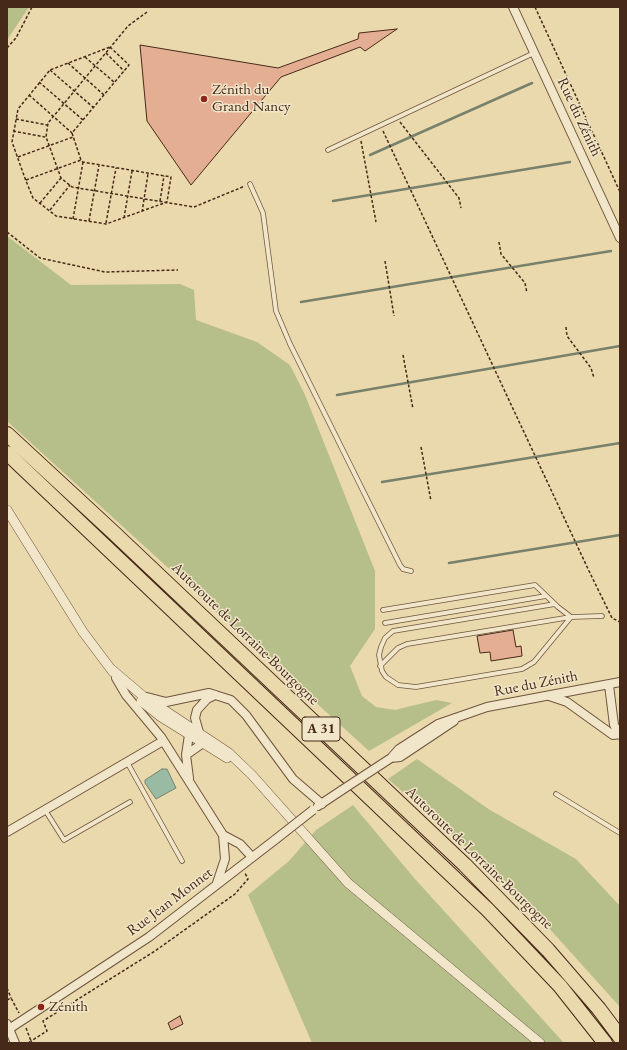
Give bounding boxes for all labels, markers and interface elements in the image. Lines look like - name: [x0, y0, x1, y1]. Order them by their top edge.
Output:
- street label: Rue du Zénith: [553, 75, 605, 159]
- place label: Zénith du Grand Nancy: [212, 81, 291, 116]
- marker: Zénith du Grand Nancy: [199, 94, 209, 104]
- street label: Autoroute de Lorraine-Bourgogne: [168, 559, 322, 709]
- street label: Rue du Zénith: [493, 667, 579, 701]
- road number: A 31: [302, 717, 340, 741]
- street label: Autoroute de Lorraine-Bourgogne: [402, 783, 556, 933]
- street label: Rue Jean Monnet: [124, 864, 216, 940]
- place label: Zénith: [49, 998, 88, 1016]
- marker: Zénith: [36, 1002, 46, 1012]

